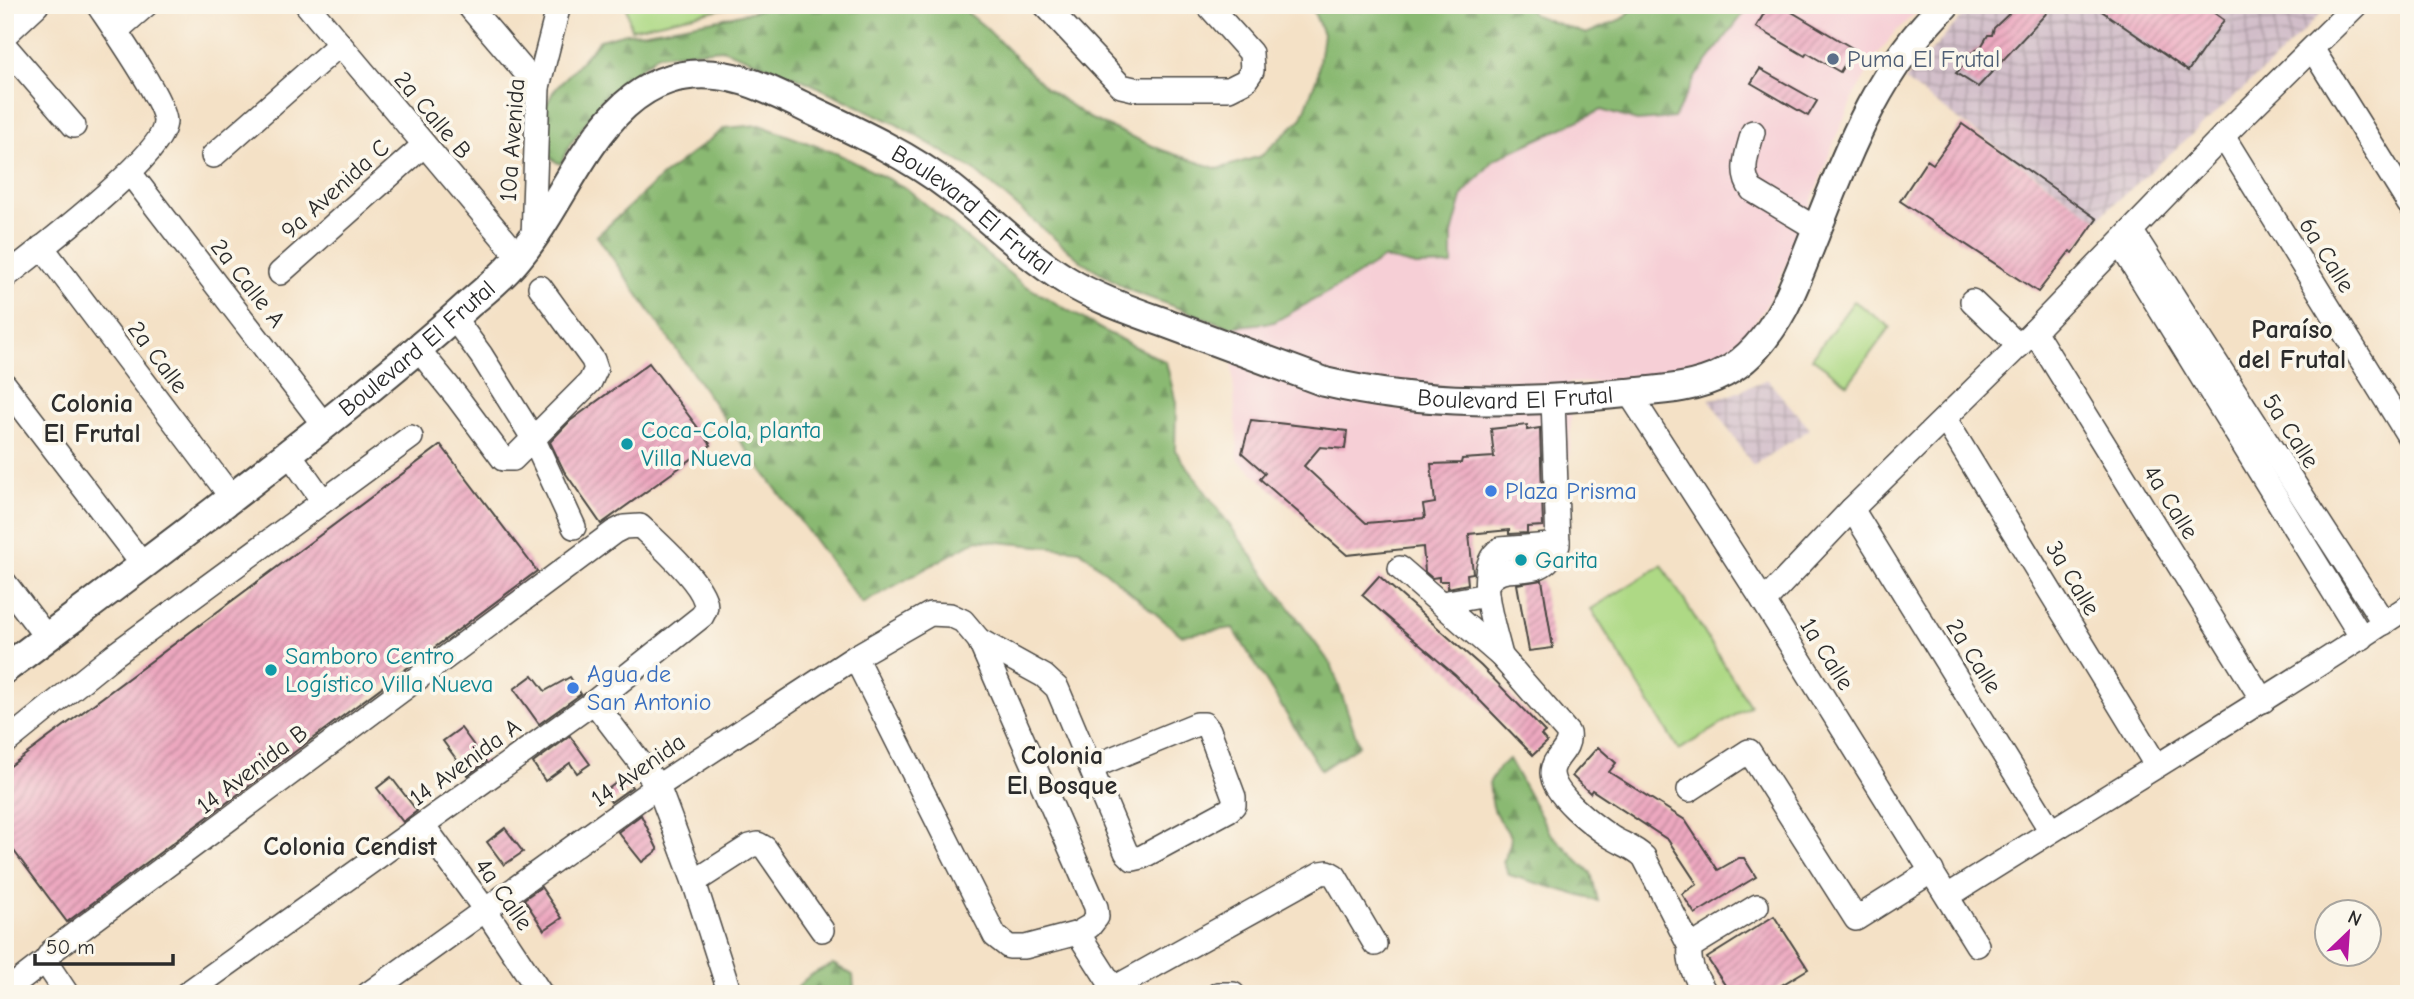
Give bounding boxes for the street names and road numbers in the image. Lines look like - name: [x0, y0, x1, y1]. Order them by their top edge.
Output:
- street label: 2a Calle B: [388, 66, 478, 164]
- street label: 10a Avenida: [494, 77, 530, 203]
- street label: 9a Avenida C: [275, 133, 395, 245]
- street label: Boulevard El Frutal: [887, 139, 1058, 281]
- street label: 6a Calle: [2293, 212, 2361, 298]
- street label: 2a Calle A: [205, 233, 291, 333]
- street label: Boulevard El Frutal: [333, 274, 501, 422]
- street label: 2a Calle: [122, 316, 194, 398]
- street label: Boulevard El Frutal: [1416, 380, 1614, 414]
- street label: 5a Calle: [2257, 389, 2325, 473]
- street label: 4a Calle: [2137, 460, 2205, 544]
- street label: 3a Calle: [2040, 536, 2106, 620]
- street label: 1a Calle: [1794, 613, 1860, 695]
- street label: 2a Calle: [1940, 614, 2008, 698]
- street label: 14 Avenida A: [404, 712, 526, 812]
- street label: 14 Avenida B: [191, 718, 313, 820]
- street label: 14 Avenida: [586, 727, 690, 813]
- street label: 4a Calle: [469, 853, 539, 935]

